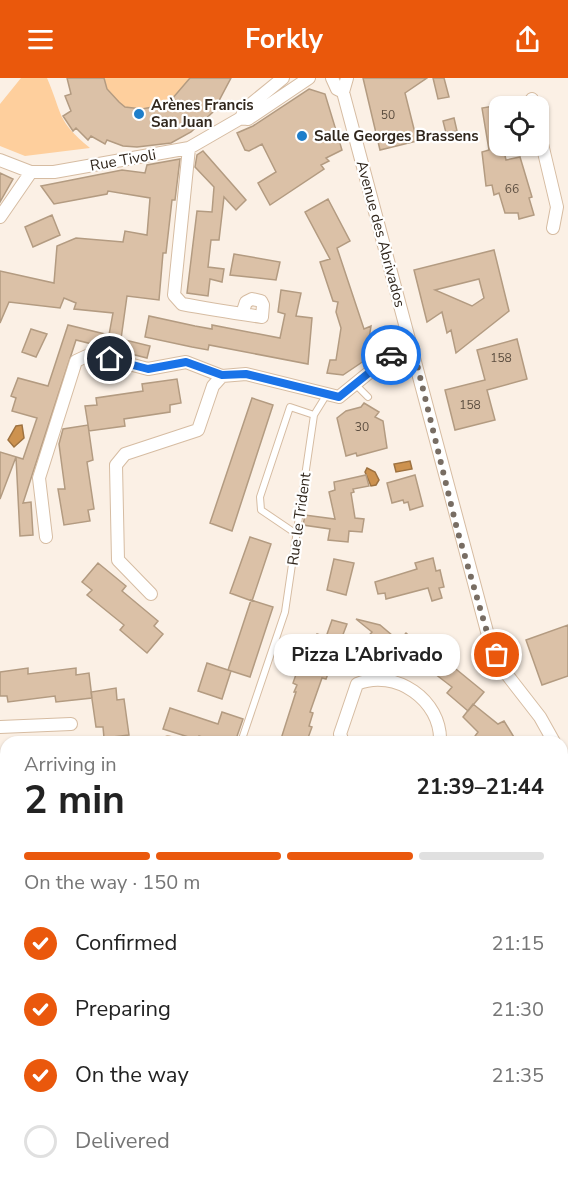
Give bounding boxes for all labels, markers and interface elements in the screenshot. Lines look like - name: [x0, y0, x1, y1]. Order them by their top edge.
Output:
- text: Forkly: [245, 21, 323, 58]
- icon: menu: [24, 23, 57, 56]
- icon: share: [511, 23, 544, 56]
- place label: Arènes Francis San Juan: [151, 95, 254, 132]
- map controls: [489, 96, 549, 156]
- button: locate: [489, 96, 549, 156]
- marker: Arènes Francis San Juan: [132, 107, 146, 121]
- house number: 50: [381, 107, 395, 123]
- place label: Salle Georges Brassens: [314, 126, 479, 146]
- marker: Salle Georges Brassens: [295, 129, 309, 143]
- street label: Rue Tivoli: [88, 144, 158, 176]
- street label: Avenue des Abrivados: [352, 158, 410, 310]
- house number: 66: [505, 181, 519, 197]
- courier: [361, 325, 421, 385]
- pin: [84, 333, 135, 384]
- icon: car: [375, 339, 408, 372]
- icon: home: [93, 342, 126, 375]
- house number: 158: [490, 350, 512, 366]
- house number: 158: [459, 397, 481, 413]
- house number: 30: [355, 419, 369, 435]
- street label: Rue le Trident: [283, 470, 316, 567]
- pin: [471, 629, 522, 680]
- callout: Pizza L’Abrivado: [275, 634, 461, 676]
- icon: bag: [480, 638, 513, 671]
- text: Pizza L’Abrivado: [291, 641, 443, 668]
- text: Arriving in: [24, 751, 117, 778]
- text: 21:39–21:44: [416, 772, 544, 802]
- text: 2 min: [24, 774, 125, 827]
- text: On the way · 150 m: [24, 869, 200, 896]
- icon: check: [24, 927, 57, 960]
- text: Confirmed: [75, 928, 177, 958]
- text: 21:15: [491, 930, 544, 957]
- icon: check: [24, 993, 57, 1026]
- text: Preparing: [75, 994, 171, 1024]
- text: 21:30: [491, 996, 544, 1023]
- icon: check: [24, 1059, 57, 1092]
- text: On the way: [75, 1060, 189, 1090]
- text: 21:35: [491, 1062, 544, 1089]
- text: Delivered: [75, 1126, 170, 1156]

